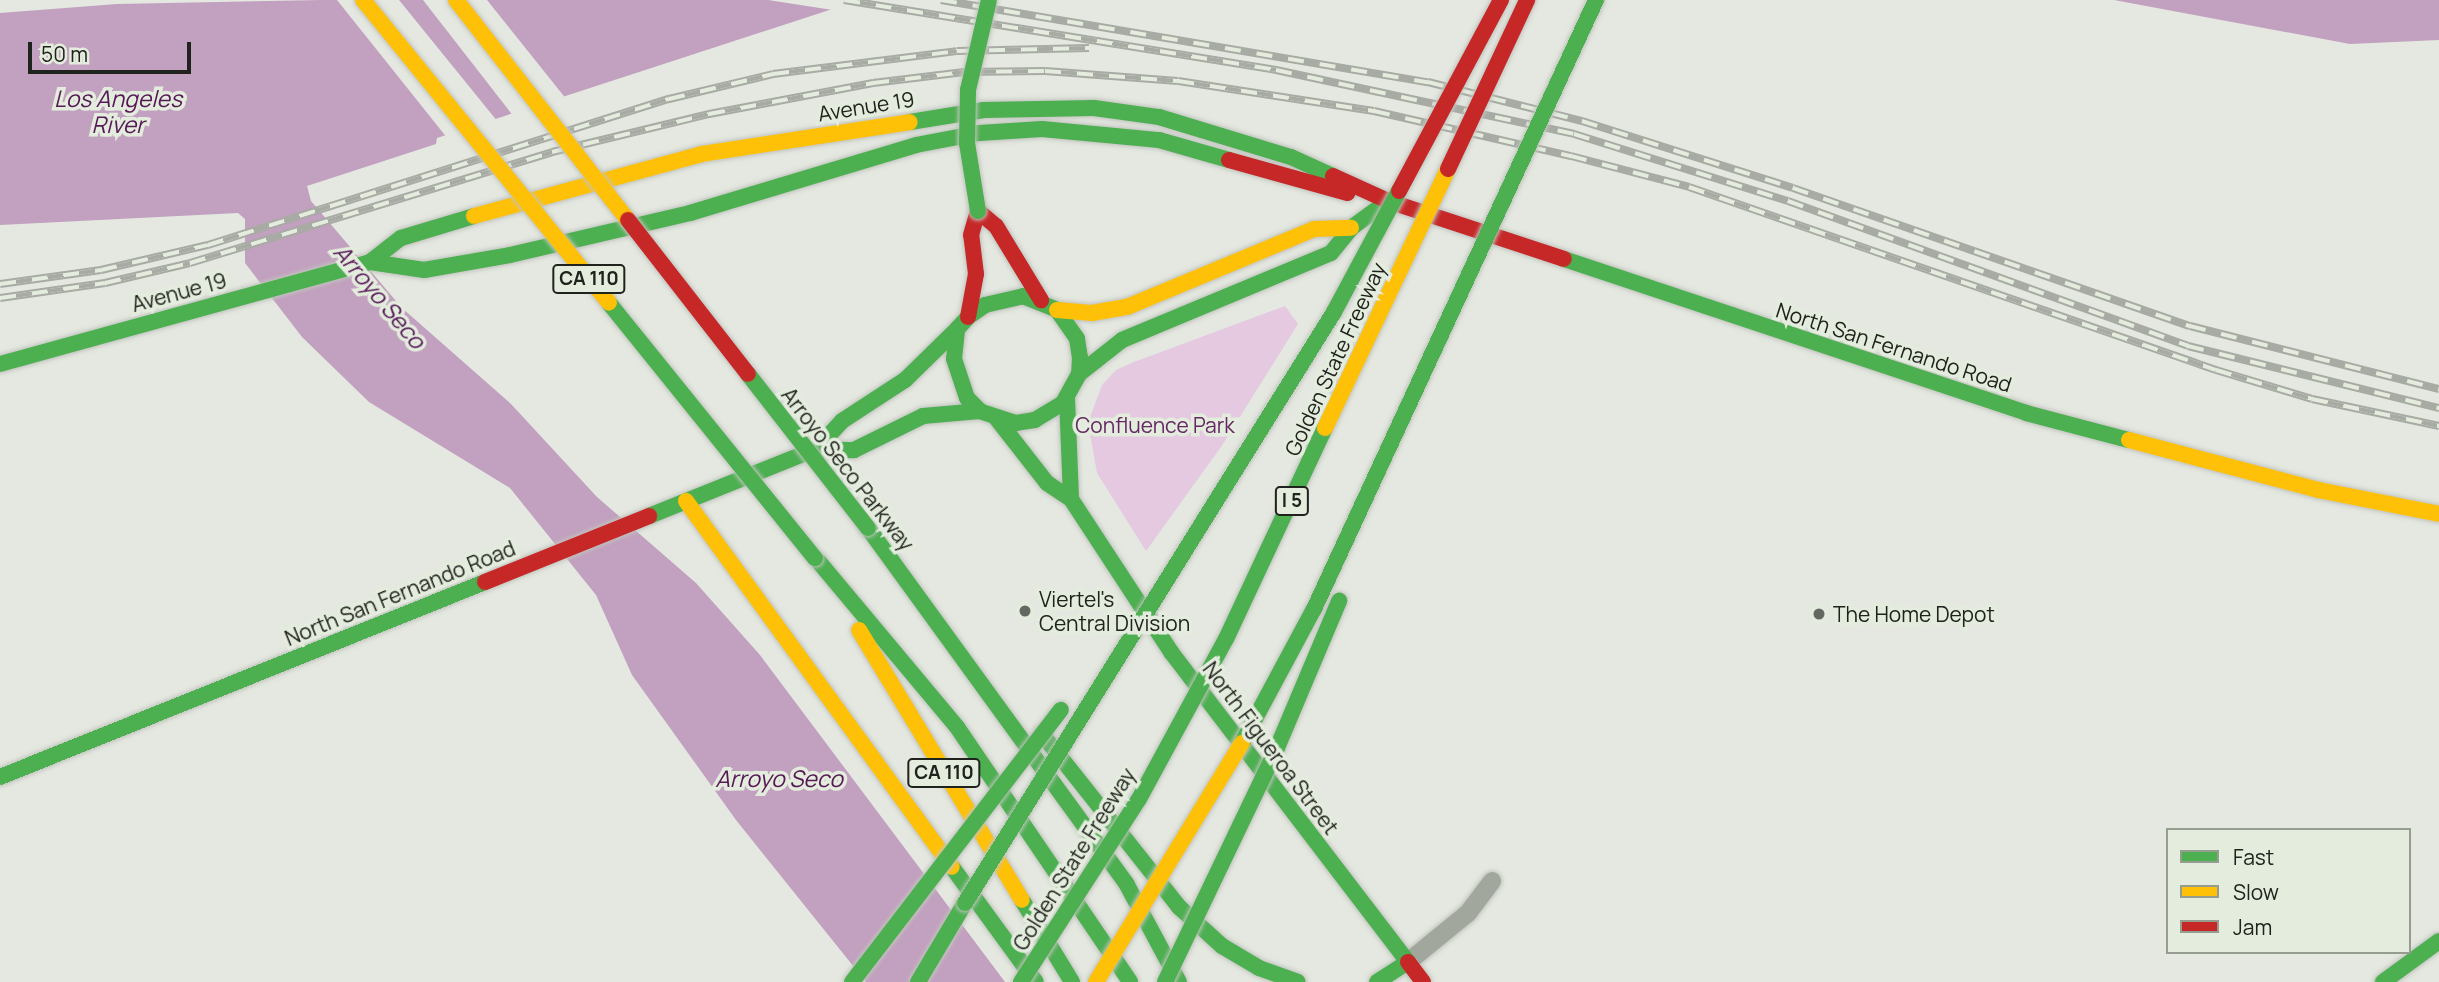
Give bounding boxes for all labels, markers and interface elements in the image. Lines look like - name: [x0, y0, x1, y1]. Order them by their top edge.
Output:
- scale bar: [32, 28, 194, 72]
- text: 50 m: [41, 40, 88, 68]
- water label: Los Angeles River: [54, 84, 182, 138]
- street label: Avenue 19: [816, 86, 916, 126]
- water label: Arroyo Seco: [328, 238, 432, 354]
- street label: Golden State Freeway: [1279, 258, 1391, 460]
- road number: CA 110: [552, 264, 626, 294]
- street label: Avenue 19: [129, 267, 229, 317]
- street label: North San Fernando Road: [1773, 297, 2015, 397]
- street label: Arroyo Seco Parkway: [776, 382, 920, 556]
- park label: Confluence Park: [1075, 412, 1235, 438]
- road number: I 5: [1274, 486, 1310, 516]
- street label: North San Fernando Road: [281, 535, 519, 651]
- place label: Viertel's Central Division: [1039, 586, 1190, 636]
- place label: The Home Depot: [1833, 601, 1995, 627]
- marker: Viertel's Central Division: [1017, 603, 1033, 619]
- marker: The Home Depot: [1811, 606, 1827, 622]
- street label: North Figueroa Street: [1198, 657, 1344, 839]
- road number: CA 110: [907, 758, 981, 788]
- street label: Golden State Freeway: [1008, 763, 1140, 955]
- water label: Arroyo Seco: [715, 764, 843, 792]
- legend: [2166, 828, 2411, 954]
- text: Fast: [2233, 843, 2274, 871]
- text: Slow: [2233, 878, 2279, 906]
- text: Jam: [2233, 913, 2272, 941]

